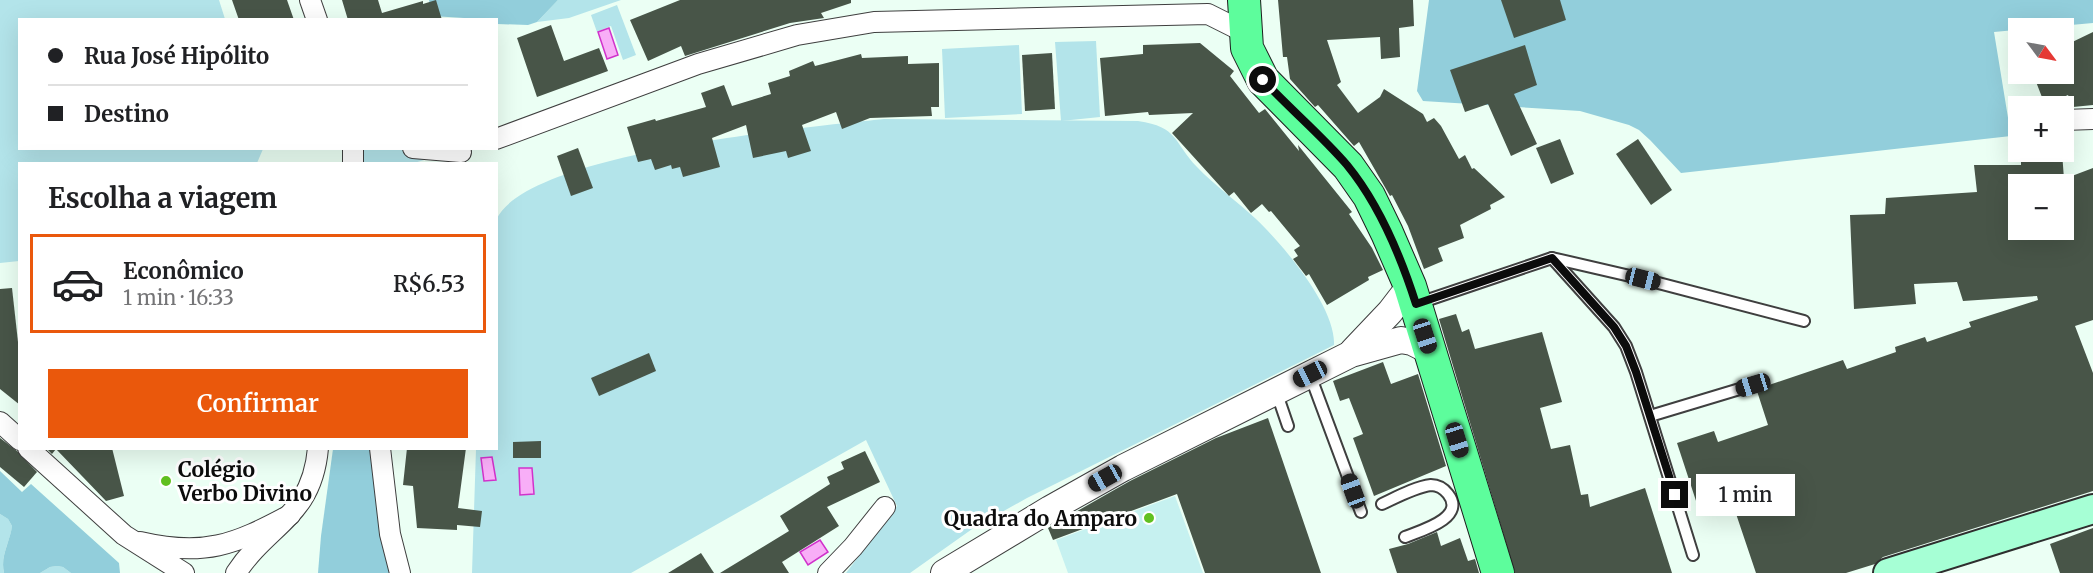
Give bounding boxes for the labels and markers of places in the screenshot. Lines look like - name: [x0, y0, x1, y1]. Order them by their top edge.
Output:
- place label: Colégio Verbo Divino: [177, 456, 312, 507]
- marker: Colégio Verbo Divino: [159, 474, 173, 488]
- place label: Quadra do Amparo: [944, 505, 1137, 532]
- marker: Quadra do Amparo: [1142, 511, 1156, 525]

